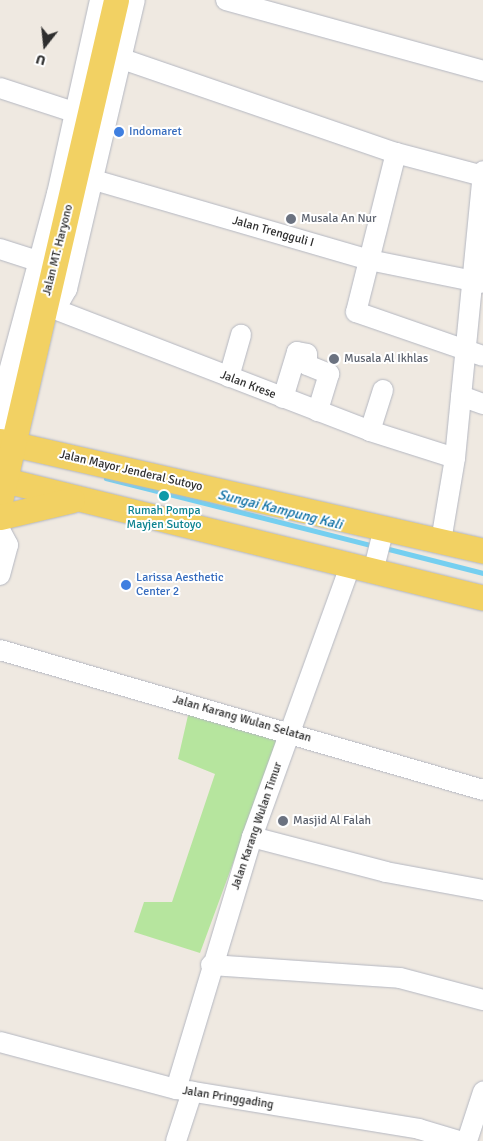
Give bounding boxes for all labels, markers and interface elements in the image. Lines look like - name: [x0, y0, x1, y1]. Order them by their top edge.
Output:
- north arrow: [20, 20, 70, 70]
- text: U: [34, 50, 48, 69]
- place label: Indomaret: [129, 125, 182, 139]
- marker: Indomaret: [113, 126, 125, 138]
- street label: Jalan MT. Haryono: [40, 203, 76, 297]
- place label: Musala An Nur: [301, 212, 377, 226]
- street label: Jalan Trengguli I: [231, 213, 315, 251]
- marker: Musala An Nur: [285, 213, 297, 225]
- place label: Musala Al Ikhlas: [344, 352, 428, 366]
- marker: Musala Al Ikhlas: [328, 353, 340, 365]
- street label: Jalan Krese: [218, 368, 278, 402]
- street label: Jalan Mayor Jenderal Sutoyo: [58, 448, 204, 494]
- water label: Sungai Kampung Kali: [216, 486, 344, 534]
- marker: Rumah Pompa Mayjen Sutoyo: [158, 490, 170, 502]
- place label: Rumah Pompa Mayjen Sutoyo: [127, 504, 201, 532]
- place label: Larissa Aesthetic Center 2: [136, 571, 224, 599]
- marker: Larissa Aesthetic Center 2: [120, 579, 132, 591]
- street label: Jalan Karang Wulan Selatan: [171, 692, 313, 746]
- street label: Jalan Karang Wulan Timur: [228, 760, 286, 892]
- place label: Masjid Al Falah: [293, 814, 371, 828]
- marker: Masjid Al Falah: [277, 815, 289, 827]
- street label: Jalan Pringgading: [181, 1084, 275, 1112]

